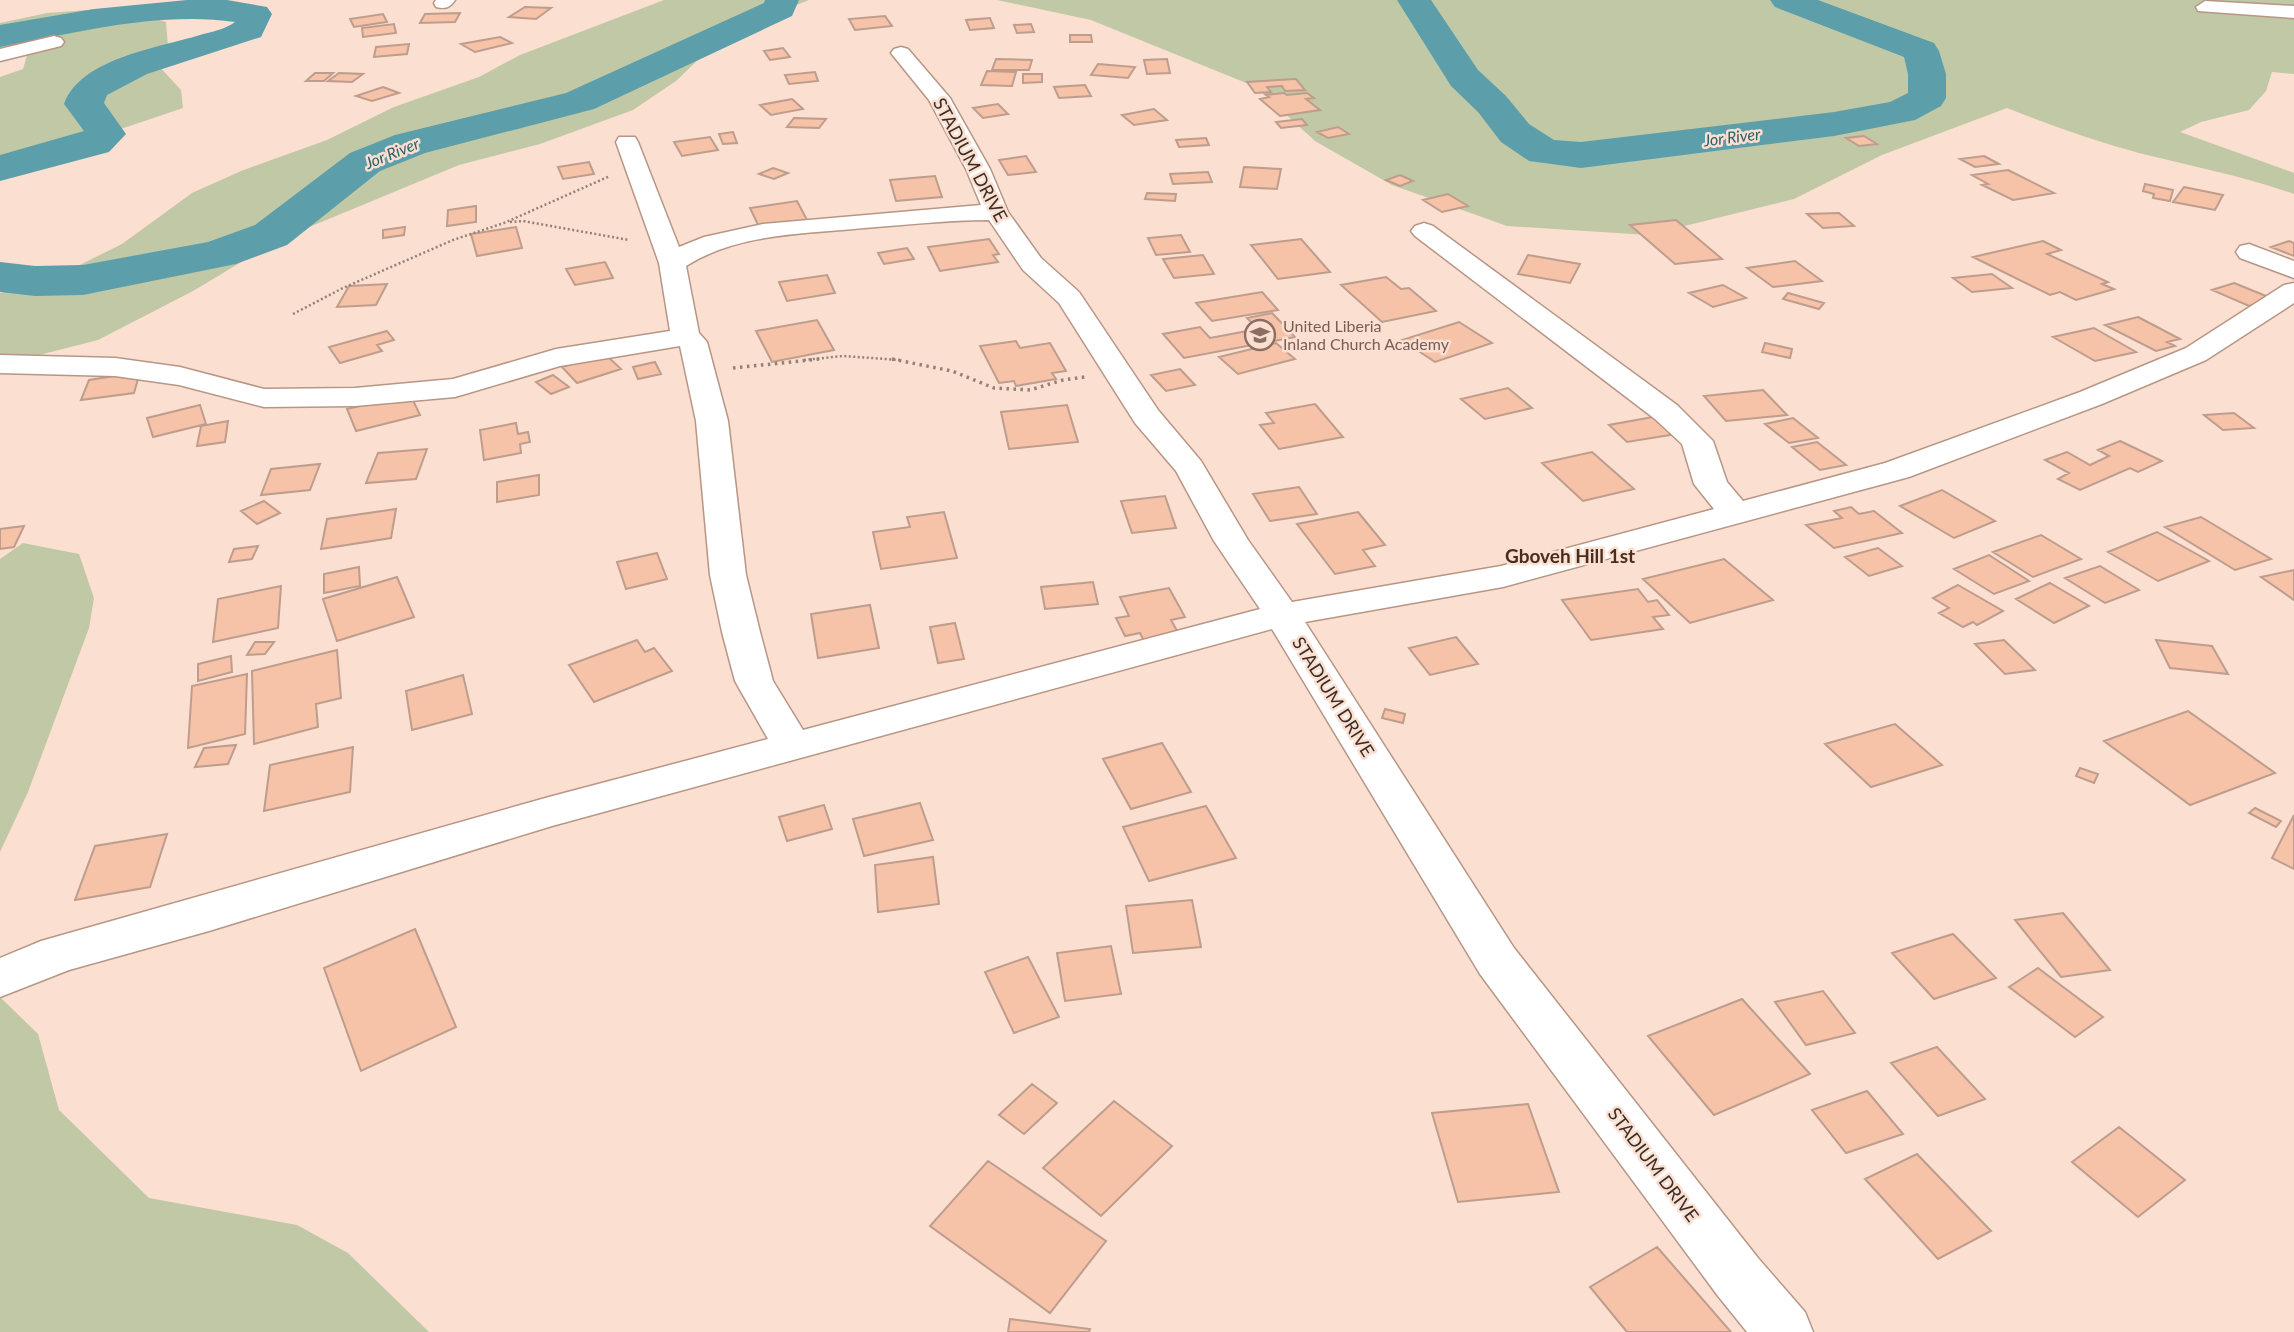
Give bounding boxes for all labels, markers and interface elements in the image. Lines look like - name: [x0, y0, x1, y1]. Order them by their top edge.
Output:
- street label: STADIUM DRIVE: [929, 94, 1013, 225]
- water label: Jor River: [1702, 124, 1762, 150]
- water label: Jor River: [361, 133, 422, 172]
- place label: United Liberia Inland Church Academy: [1283, 316, 1450, 353]
- school or university icon: United Liberia Inland Church Academy: [1243, 318, 1277, 352]
- district label: Gboveh Hill 1st: [1505, 544, 1635, 567]
- street label: STADIUM DRIVE: [1288, 632, 1380, 760]
- street label: STADIUM DRIVE: [1604, 1103, 1704, 1226]

